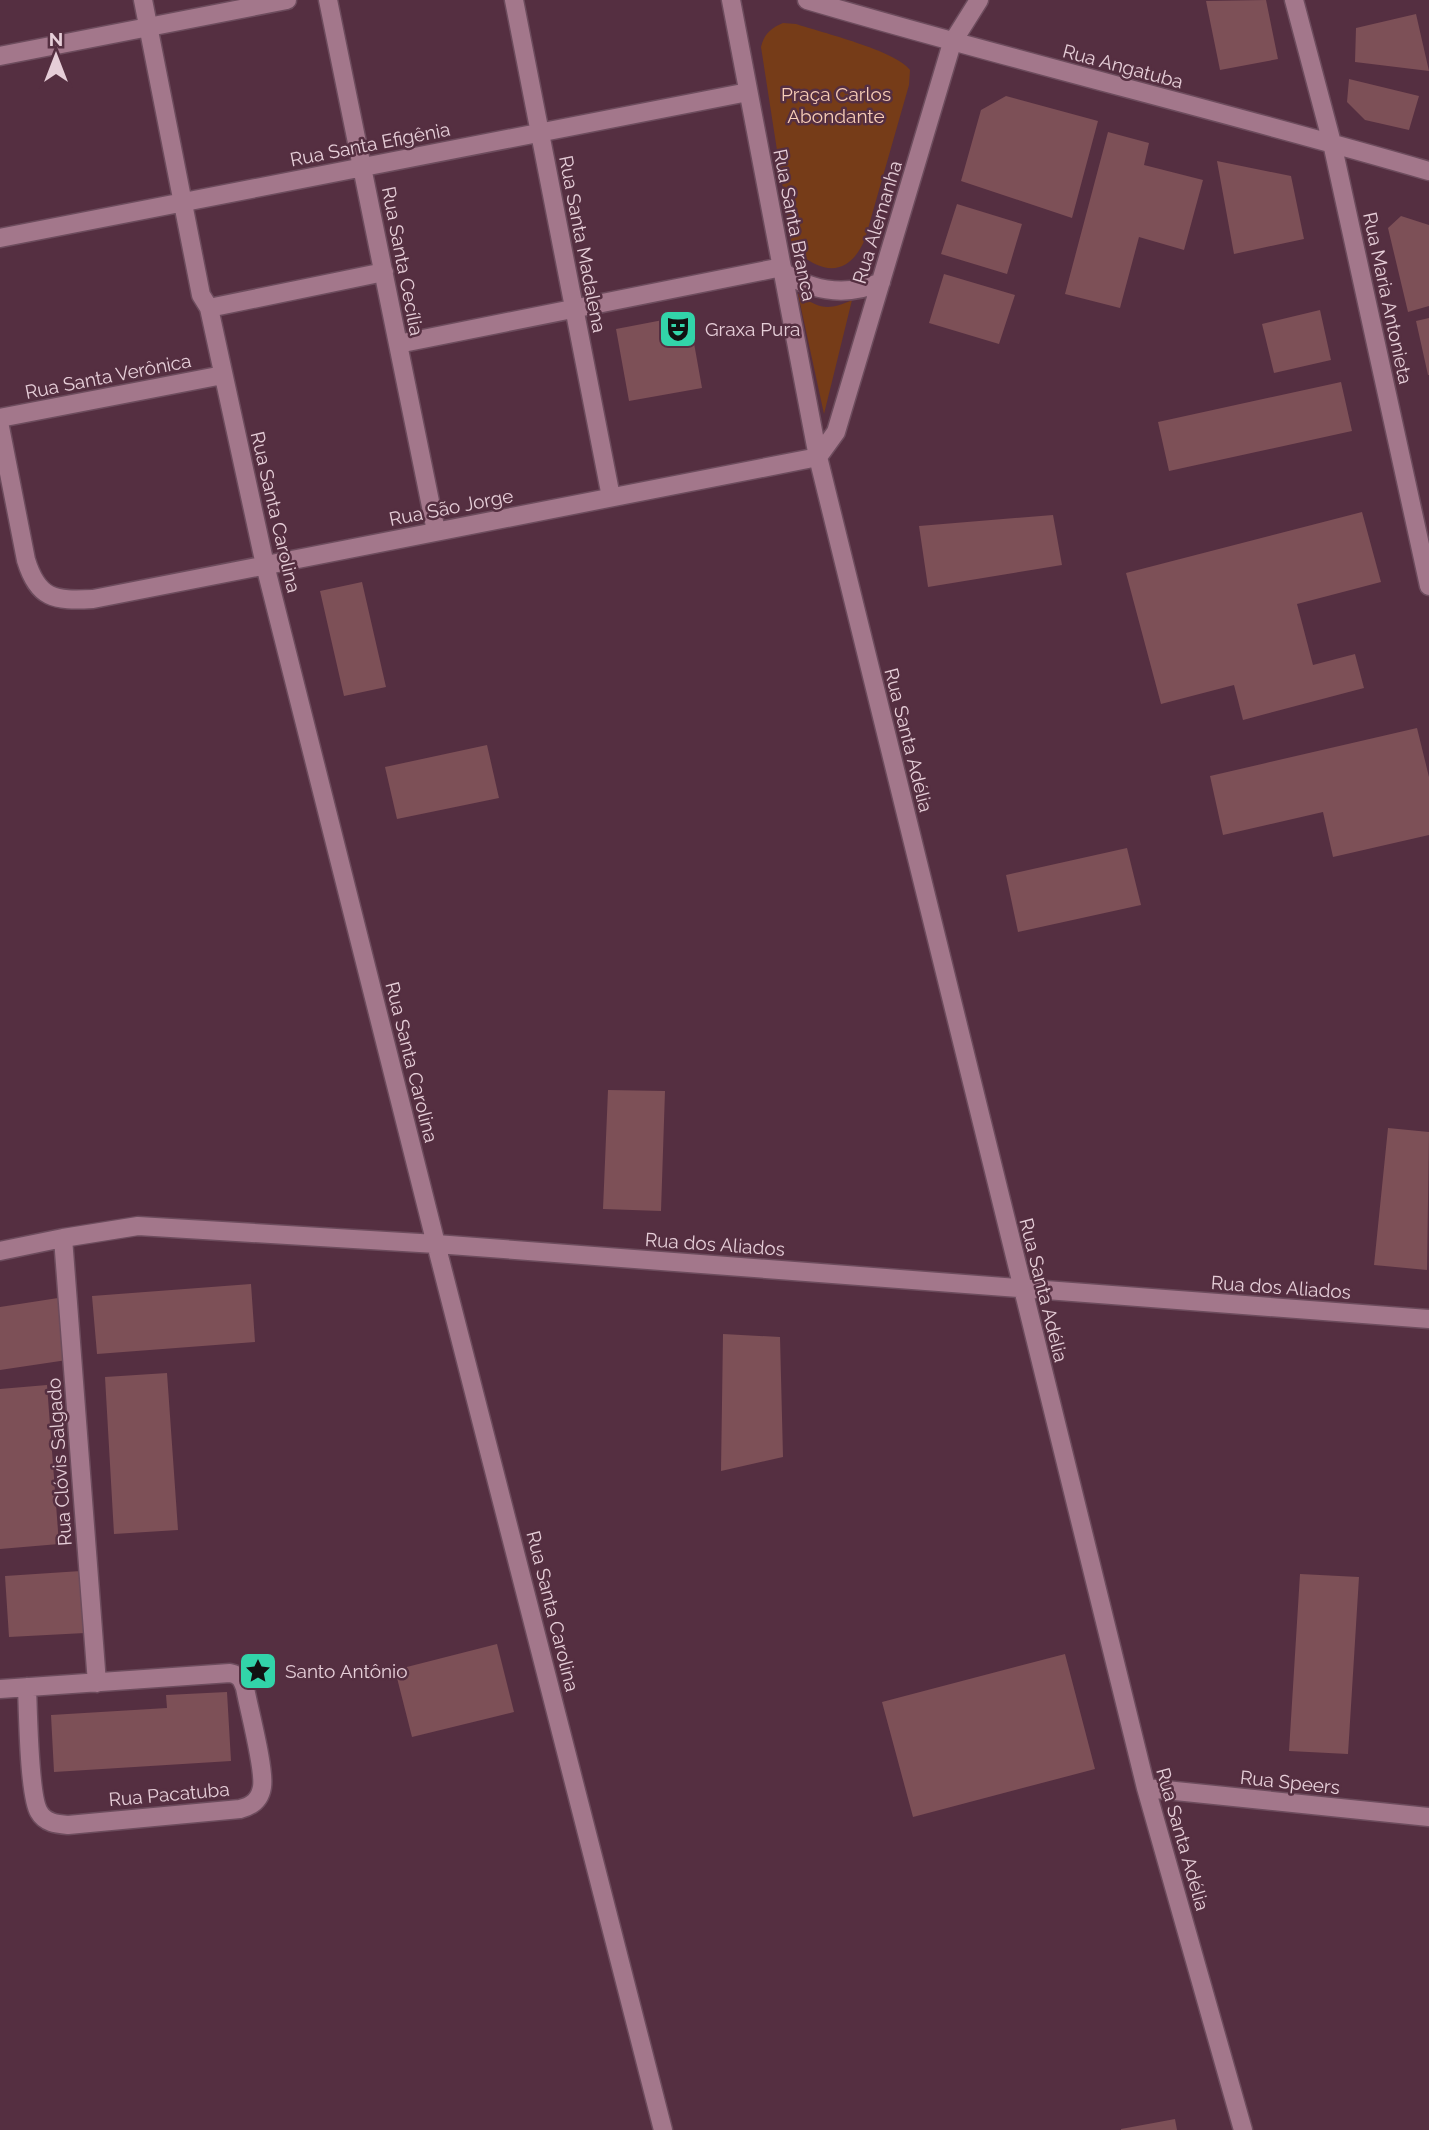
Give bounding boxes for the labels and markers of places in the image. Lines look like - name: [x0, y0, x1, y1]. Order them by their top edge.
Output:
- theatre icon: Graxa Pura: [657, 308, 699, 350]
- place label: Graxa Pura: [705, 318, 800, 340]
- place icon: Santo Antônio: [237, 1650, 279, 1692]
- place label: Santo Antônio: [285, 1660, 407, 1682]

